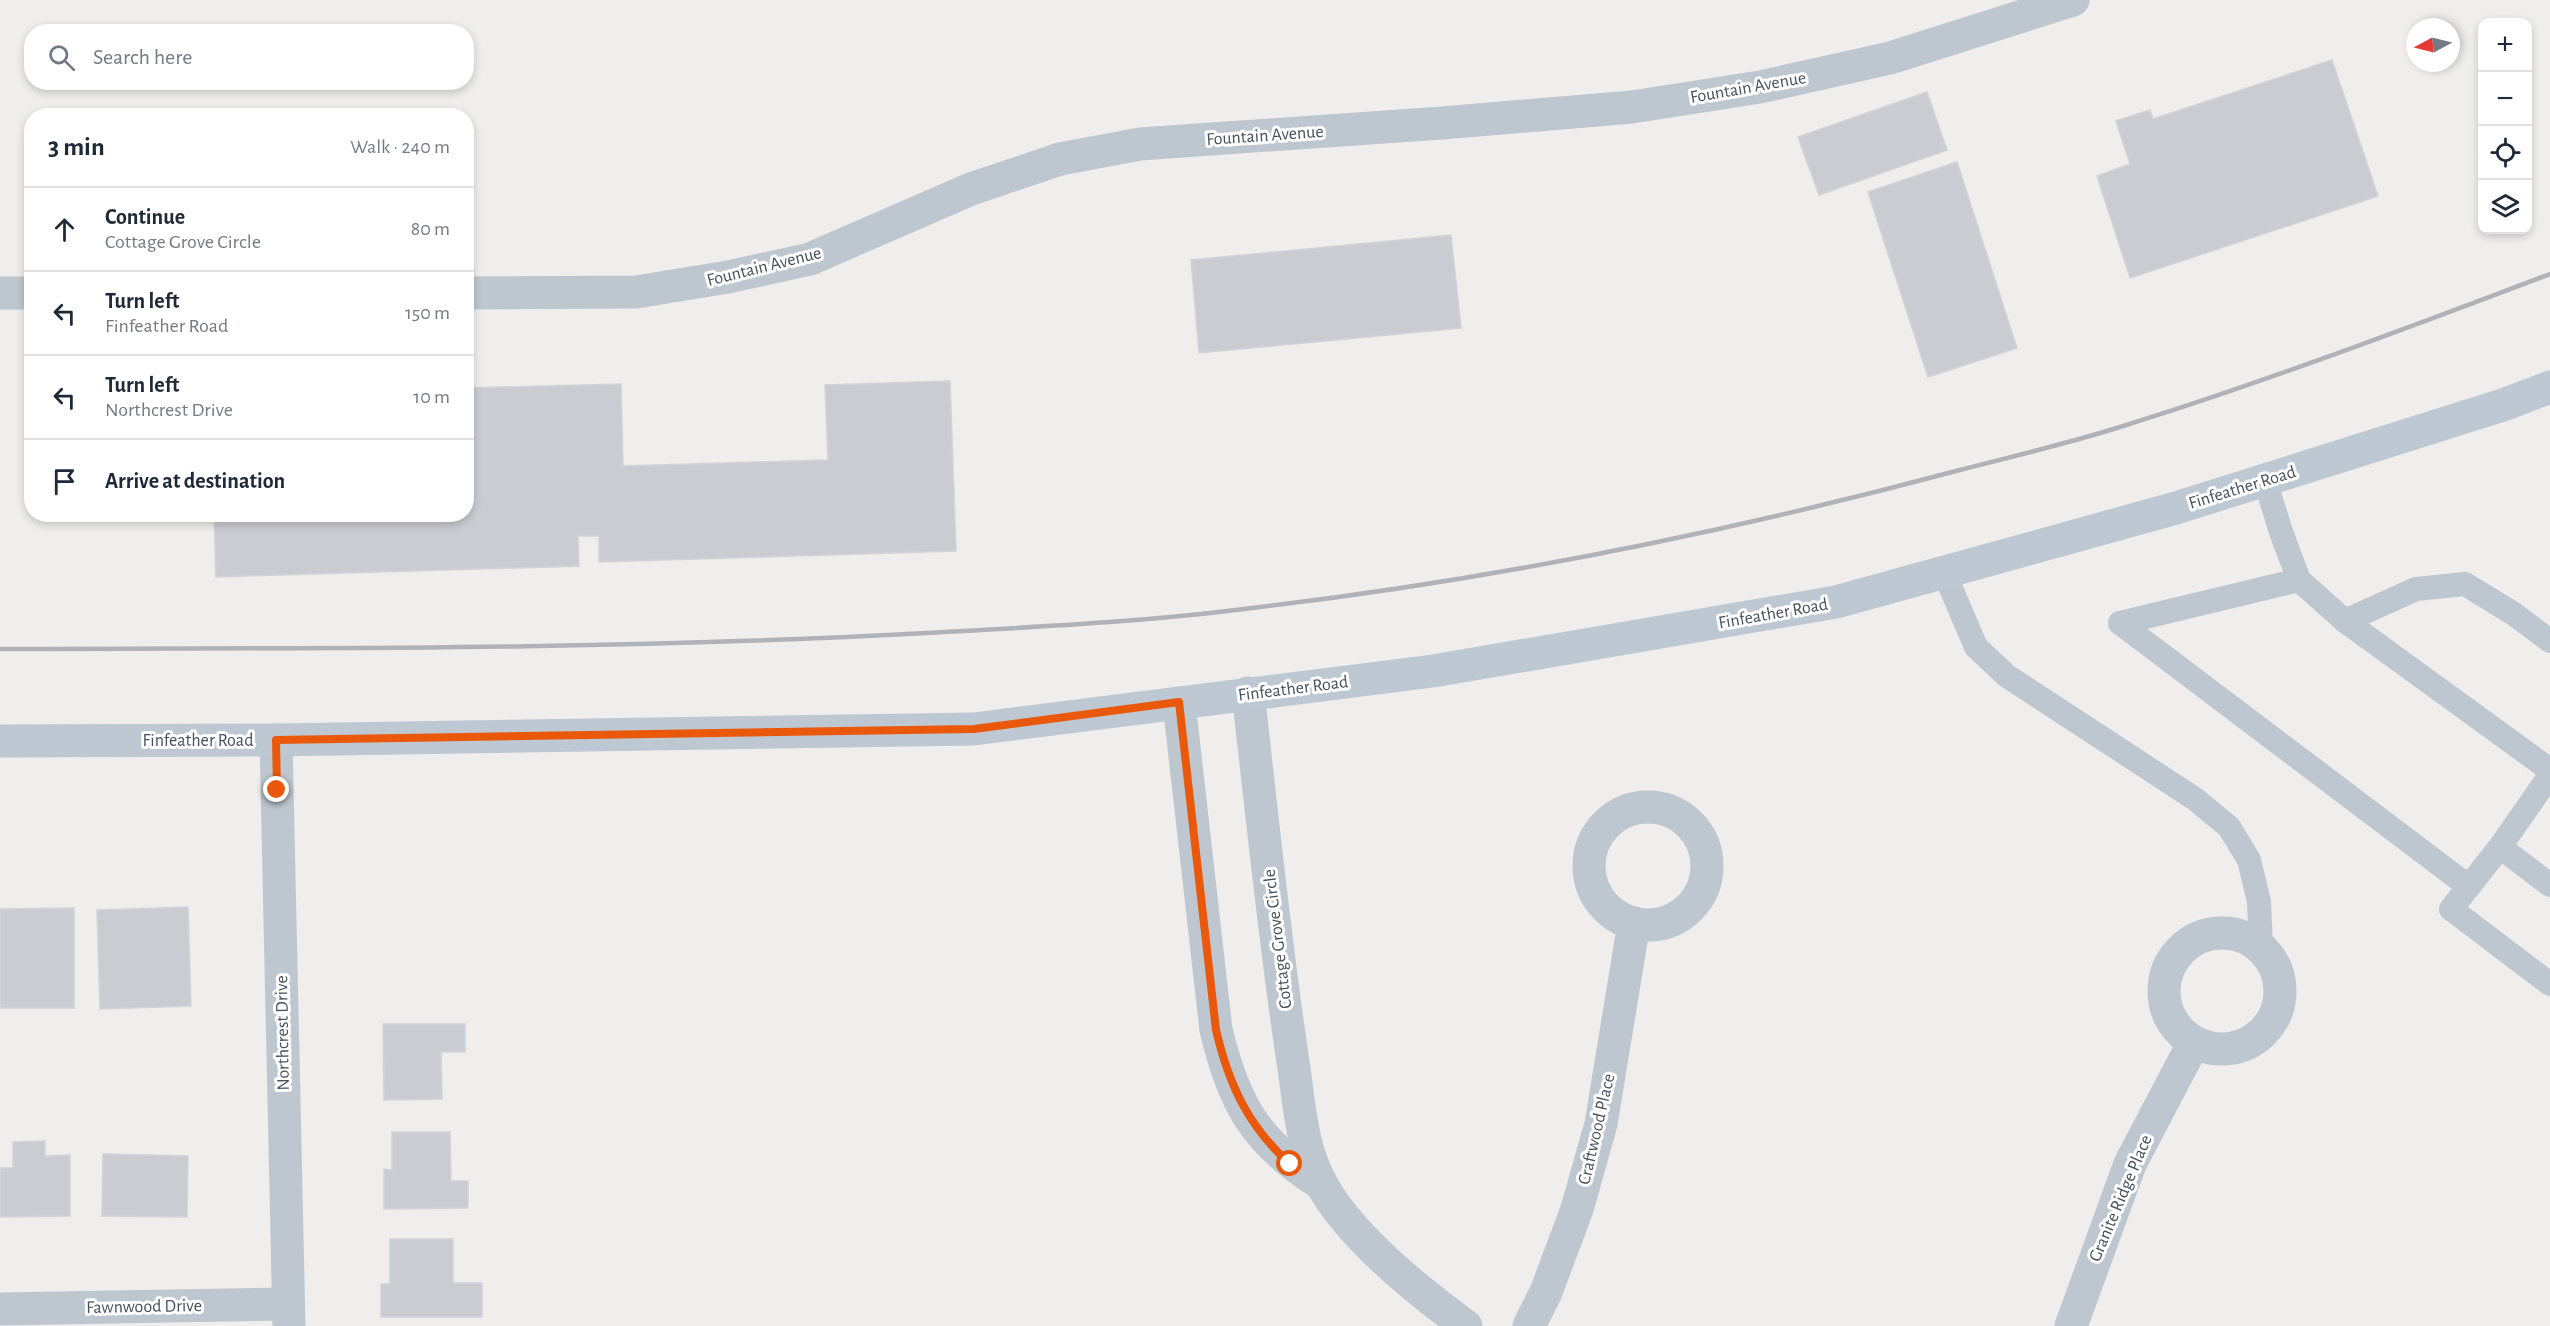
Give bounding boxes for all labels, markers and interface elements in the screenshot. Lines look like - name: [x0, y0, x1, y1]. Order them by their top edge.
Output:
- north arrow: [2406, 18, 2460, 72]
- map controls: [2478, 18, 2532, 234]
- button: +: [2478, 18, 2532, 72]
- search box: [24, 24, 474, 90]
- icon: search: [45, 41, 78, 74]
- text: Search here: [93, 46, 192, 68]
- street label: Fountain Avenue: [1689, 69, 1808, 107]
- button: −: [2478, 72, 2532, 126]
- street label: Fountain Avenue: [1206, 123, 1324, 149]
- button: locate: [2478, 126, 2532, 180]
- text: 3 min: [48, 134, 105, 160]
- text: Walk · 240 m: [350, 137, 450, 157]
- button: layers: [2478, 180, 2532, 234]
- text: Continue: [105, 206, 185, 228]
- icon: ahead: [48, 213, 81, 246]
- text: 80 m: [411, 219, 450, 239]
- text: Cottage Grove Circle: [105, 232, 261, 252]
- street label: Fountain Avenue: [705, 244, 823, 290]
- text: Turn left: [105, 290, 179, 312]
- icon: left: [48, 297, 81, 330]
- text: 150 m: [405, 303, 450, 323]
- text: Finfeather Road: [105, 316, 228, 336]
- text: Turn left: [105, 374, 179, 396]
- icon: left: [48, 381, 81, 414]
- text: 10 m: [413, 387, 450, 407]
- text: Northcrest Drive: [105, 400, 233, 420]
- street label: Finfeather Road: [2187, 463, 2298, 513]
- icon: arrive: [48, 465, 81, 498]
- text: Arrive at destination: [105, 470, 285, 492]
- street label: Finfeather Road: [1717, 595, 1829, 632]
- street label: Finfeather Road: [1237, 673, 1349, 705]
- street label: Finfeather Road: [142, 732, 254, 750]
- route end: [263, 776, 289, 802]
- street label: Cottage Grove Circle: [1261, 868, 1295, 1010]
- street label: Northcrest Drive: [273, 975, 293, 1091]
- street label: Craftwood Place: [1575, 1072, 1618, 1186]
- street label: Granite Ridge Place: [2086, 1132, 2156, 1264]
- route start: [1276, 1150, 1302, 1176]
- street label: Fawnwood Drive: [86, 1297, 202, 1317]

